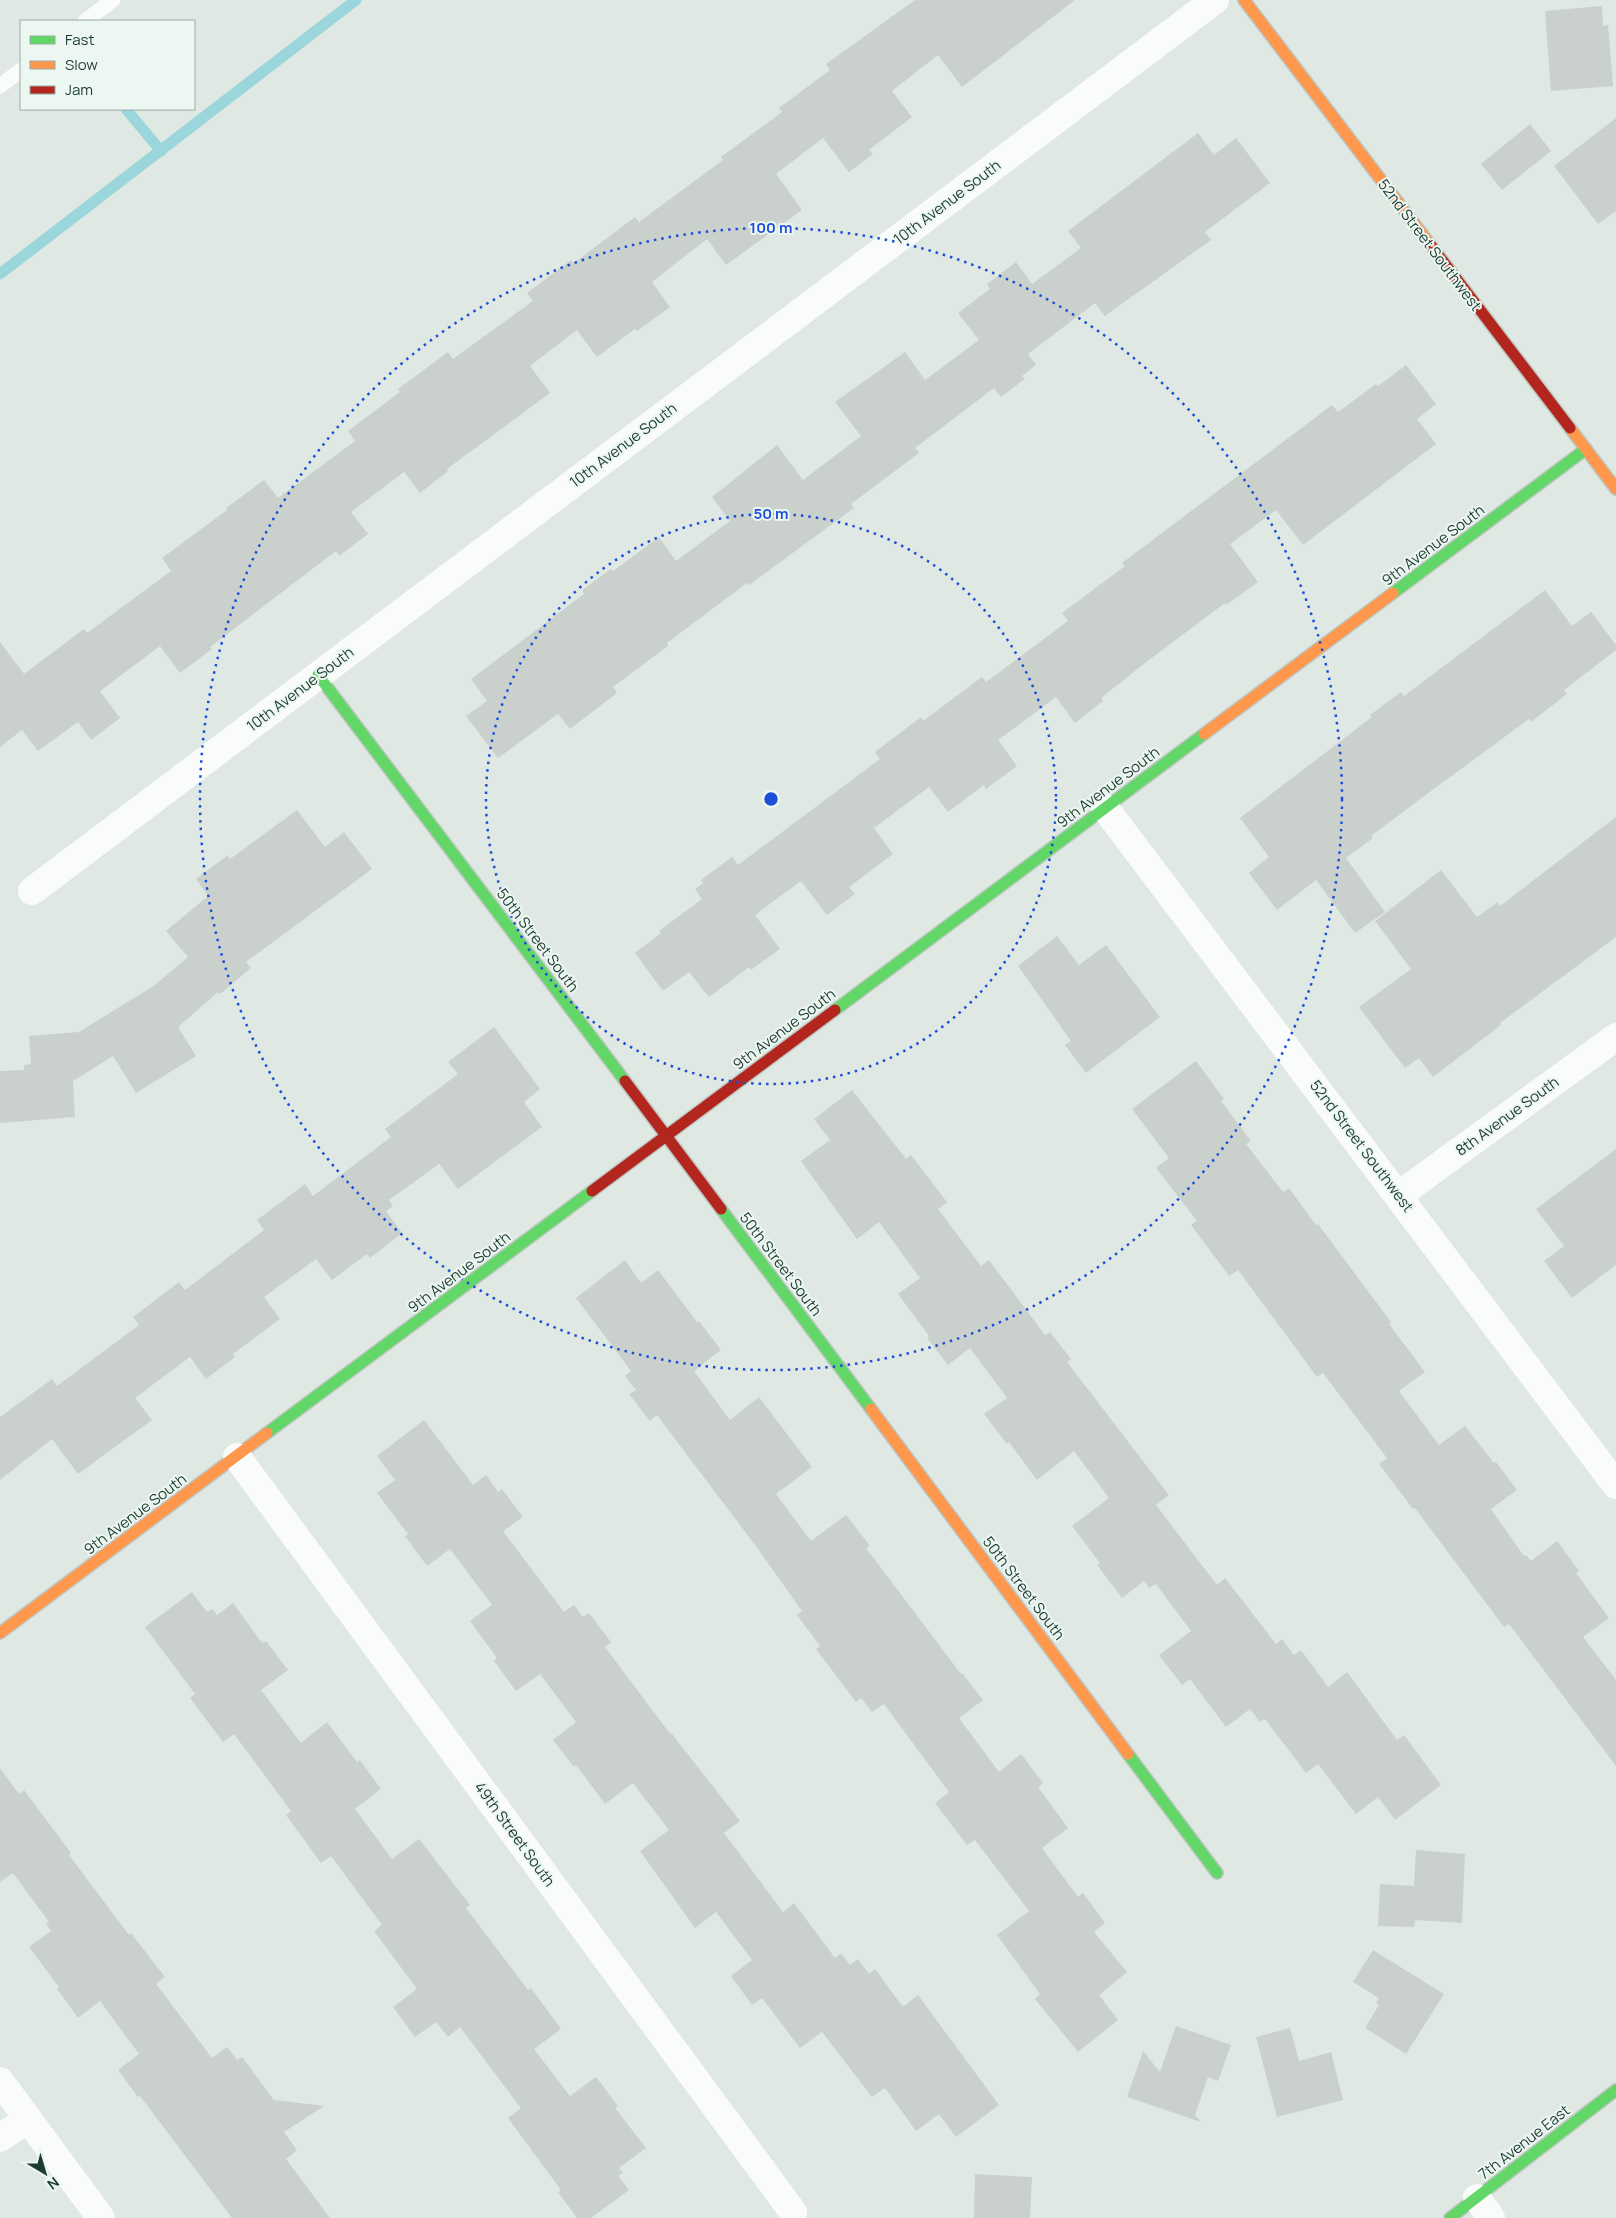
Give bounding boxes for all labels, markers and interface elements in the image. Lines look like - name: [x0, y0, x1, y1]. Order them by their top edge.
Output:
- legend: [20, 20, 195, 110]
- text: Fast: [65, 29, 94, 50]
- text: Slow: [65, 54, 98, 75]
- text: Jam: [65, 79, 93, 100]
- street label: 10th Avenue South: [889, 155, 1005, 249]
- street label: 52nd Street Southwest: [1373, 175, 1487, 315]
- text: 100 m: [750, 217, 792, 238]
- street label: 10th Avenue South: [565, 398, 681, 492]
- street label: 9th Avenue South: [1377, 499, 1489, 591]
- text: 50 m: [753, 503, 789, 524]
- street label: 10th Avenue South: [242, 642, 358, 736]
- street label: 9th Avenue South: [1052, 741, 1164, 833]
- centre of rings: [762, 790, 780, 808]
- street label: 50th Street South: [492, 884, 584, 996]
- street label: 9th Avenue South: [728, 983, 840, 1075]
- street label: 8th Avenue South: [1451, 1071, 1563, 1161]
- street label: 52nd Street Southwest: [1305, 1076, 1419, 1216]
- street label: 50th Street South: [735, 1208, 827, 1320]
- street label: 9th Avenue South: [403, 1226, 515, 1318]
- street label: 9th Avenue South: [79, 1468, 191, 1560]
- street label: 50th Street South: [978, 1532, 1070, 1644]
- street label: 49th Street South: [470, 1777, 560, 1891]
- street label: 7th Avenue East: [1474, 2100, 1574, 2184]
- north arrow: [20, 2148, 70, 2198]
- text: N: [43, 2173, 63, 2194]

